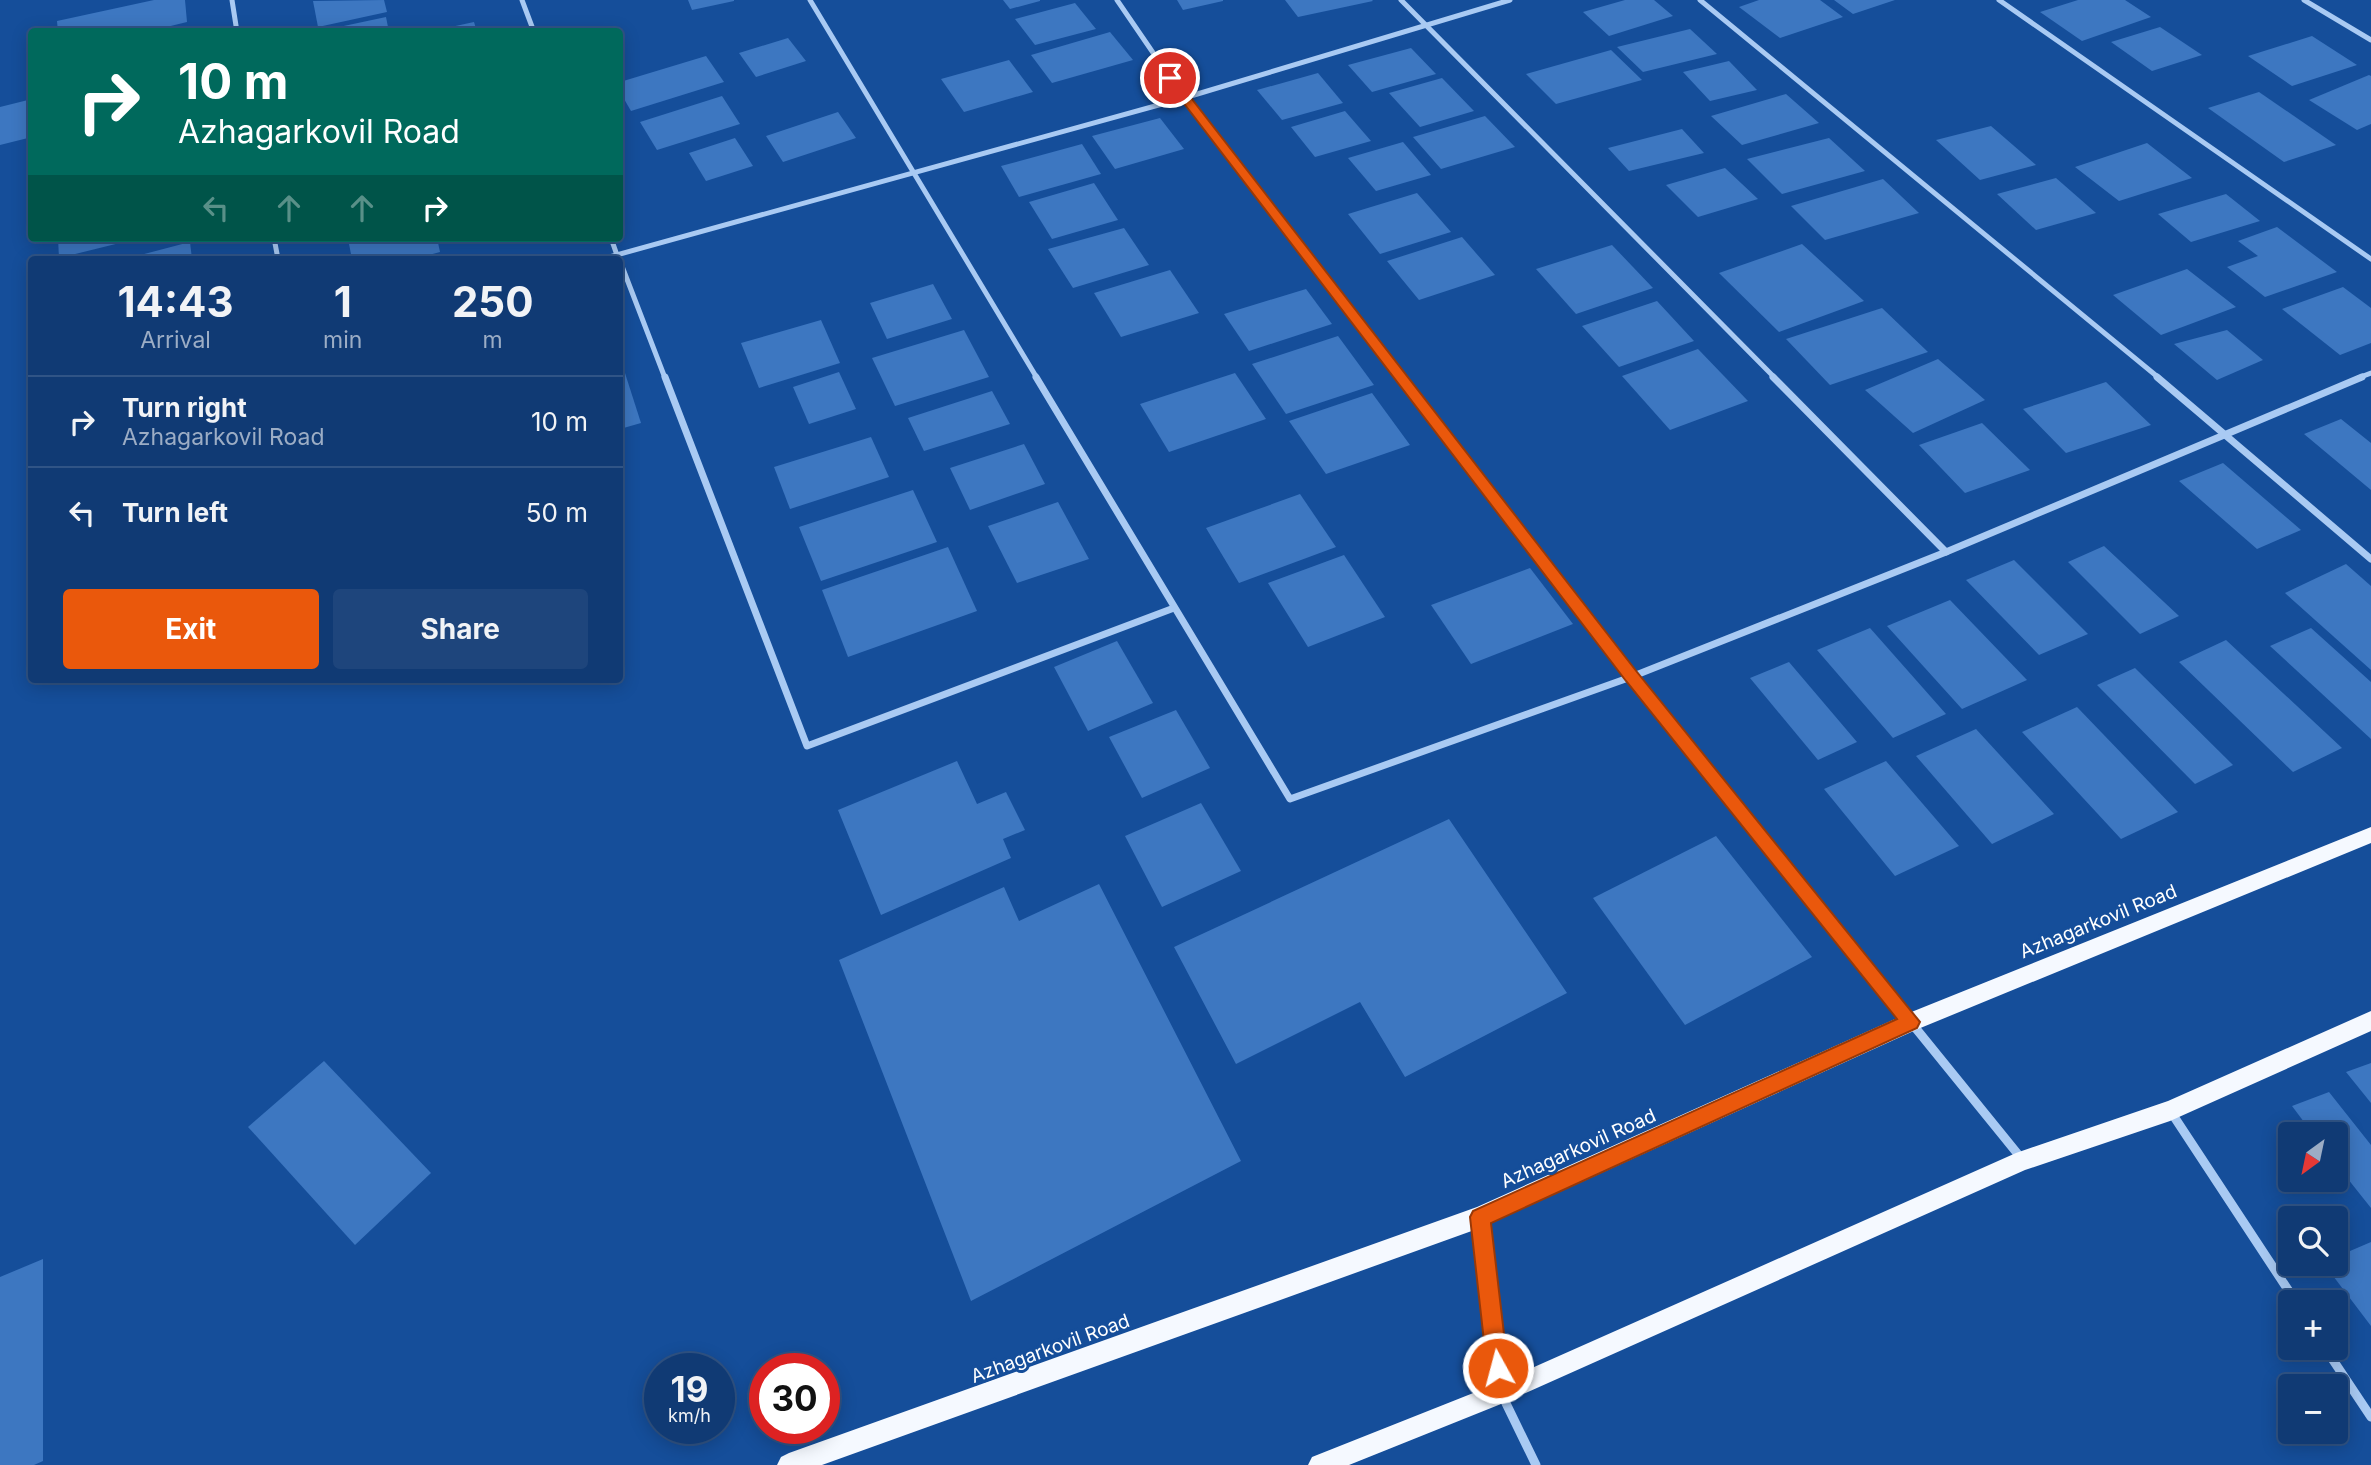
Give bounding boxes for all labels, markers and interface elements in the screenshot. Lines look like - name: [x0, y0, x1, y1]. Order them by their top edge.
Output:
- pin: [1140, 48, 1200, 108]
- text: 10 m: [178, 52, 289, 111]
- icon: right: [63, 56, 154, 147]
- icon: arrive: [1151, 59, 1189, 97]
- text: Azhagarkovil Road: [178, 112, 460, 151]
- icon: left: [197, 189, 235, 227]
- icon: ahead: [270, 189, 308, 227]
- icon: ahead: [343, 189, 381, 227]
- icon: right: [416, 189, 454, 227]
- text: 14:43: [118, 276, 234, 327]
- text: 1: [334, 276, 352, 327]
- text: 250: [452, 276, 534, 327]
- text: Arrival: [140, 326, 211, 354]
- text: min: [323, 326, 362, 354]
- text: m: [483, 326, 503, 354]
- text: Turn right: [122, 392, 247, 423]
- icon: right: [63, 403, 101, 441]
- text: 10 m: [531, 406, 588, 437]
- text: Azhagarkovil Road: [122, 423, 325, 451]
- icon: left: [63, 494, 101, 532]
- text: Turn left: [122, 497, 228, 528]
- text: 50 m: [526, 497, 588, 528]
- button: Exit: [63, 589, 319, 669]
- button: Share: [333, 589, 588, 669]
- street label: Azhagarkovil Road: [2016, 879, 2180, 963]
- street label: Azhagarkovil Road: [1497, 1104, 1659, 1193]
- north arrow: [2278, 1122, 2348, 1192]
- map controls: [2278, 1122, 2348, 1444]
- button: search: [2278, 1206, 2348, 1276]
- button: +: [2278, 1290, 2348, 1360]
- street label: Azhagarkovil Road: [968, 1309, 1133, 1388]
- position arrow: [1461, 1331, 1535, 1405]
- speed limit sign: 30: [749, 1353, 840, 1444]
- text: 19: [671, 1368, 708, 1410]
- button: −: [2278, 1374, 2348, 1444]
- text: km/h: [668, 1405, 711, 1426]

